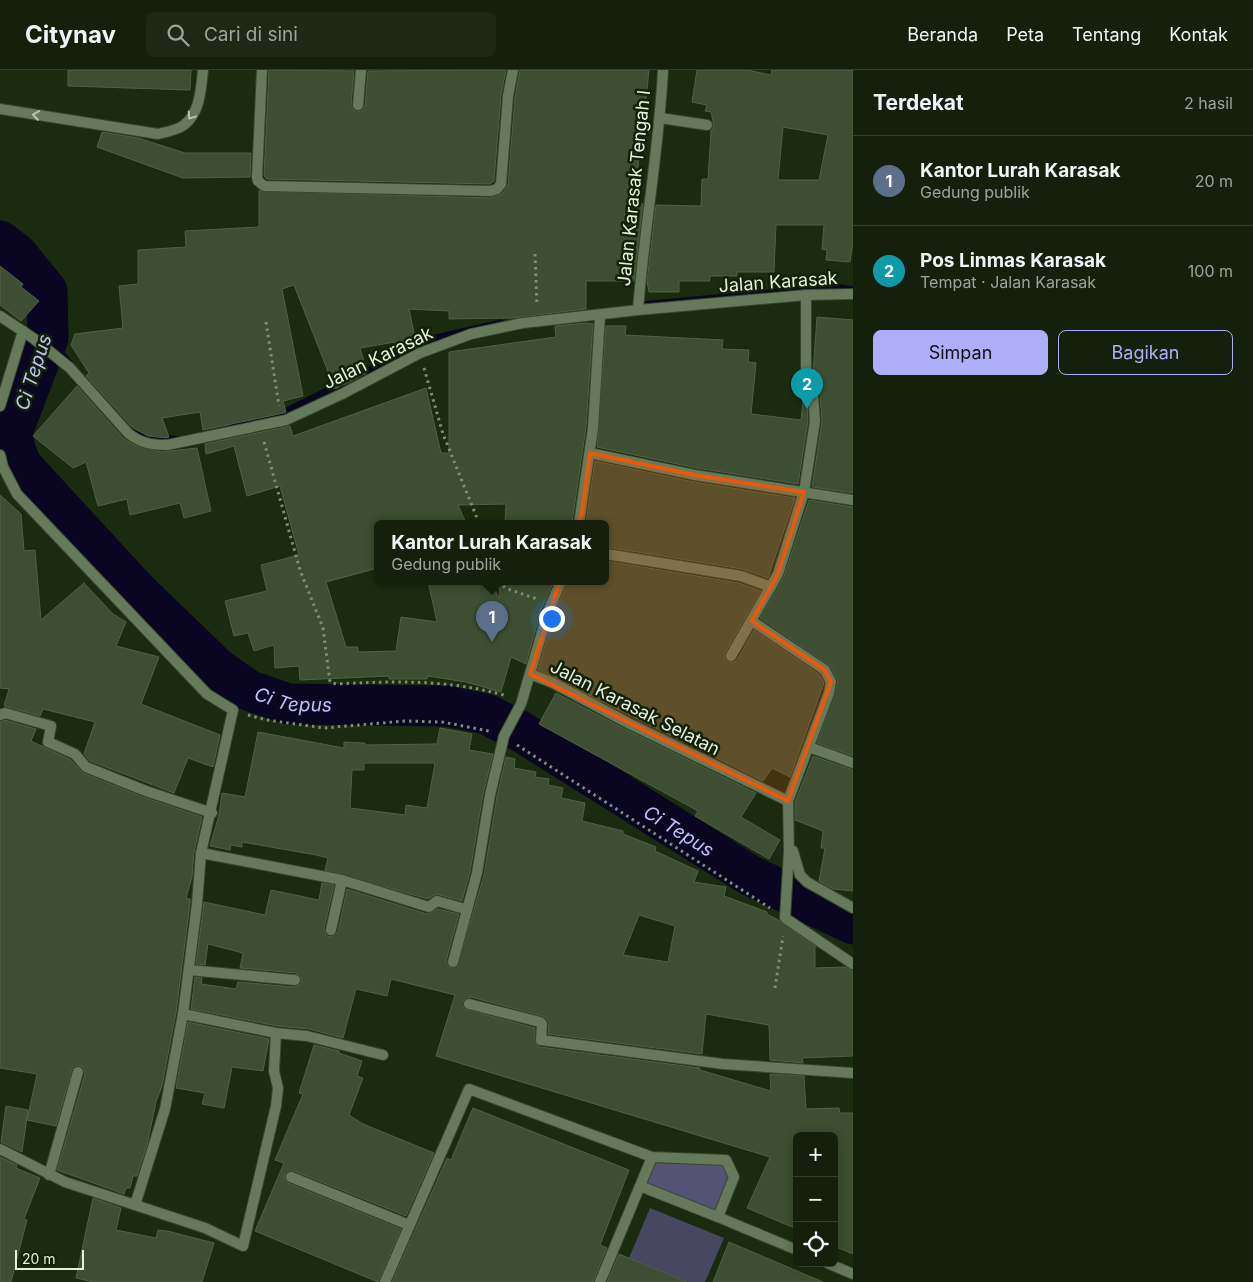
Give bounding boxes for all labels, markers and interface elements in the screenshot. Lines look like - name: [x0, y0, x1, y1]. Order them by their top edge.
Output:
- search box: [146, 12, 496, 57]
- text: Citynav: [25, 20, 116, 49]
- icon: search: [164, 21, 192, 49]
- text: Cari di sini: [204, 23, 298, 46]
- text: Beranda: [907, 24, 978, 45]
- text: Peta: [1006, 24, 1044, 45]
- text: Tentang: [1072, 24, 1141, 45]
- text: Kontak: [1169, 24, 1228, 45]
- street label: Jalan Karasak Tengah I: [613, 89, 654, 287]
- text: Terdekat: [873, 90, 964, 115]
- text: 2 hasil: [1184, 93, 1233, 113]
- one-way arrow: [32, 111, 40, 121]
- one-way arrow: [187, 111, 197, 120]
- text: Kantor Lurah Karasak: [920, 159, 1121, 182]
- text: 1: [886, 171, 892, 191]
- text: 20 m: [1195, 171, 1233, 191]
- text: Gedung publik: [920, 182, 1030, 202]
- text: Pos Linmas Karasak: [920, 249, 1106, 272]
- text: 2: [884, 261, 894, 281]
- text: 100 m: [1188, 261, 1233, 281]
- street label: Jalan Karasak: [718, 267, 838, 296]
- text: Tempat · Jalan Karasak: [920, 272, 1096, 292]
- street label: Jalan Karasak: [320, 322, 436, 393]
- button: Simpan: [873, 330, 1048, 375]
- button: Bagikan: [1058, 330, 1233, 375]
- water label: Ci Tepus: [10, 331, 57, 413]
- pin: 2: [791, 368, 823, 409]
- popup: [374, 520, 609, 585]
- text: Kantor Lurah Karasak: [391, 531, 592, 554]
- text: Gedung publik: [391, 554, 501, 574]
- pin: 1: [476, 601, 508, 642]
- your location: [539, 606, 565, 632]
- street label: Jalan Karasak Selatan: [547, 656, 723, 759]
- water label: Ci Tepus: [251, 682, 332, 717]
- water label: Ci Tepus: [639, 801, 718, 862]
- map controls: [793, 1132, 838, 1267]
- button: +: [793, 1132, 838, 1177]
- button: −: [793, 1177, 838, 1222]
- button: locate: [793, 1222, 838, 1267]
- scale bar: [15, 1247, 84, 1270]
- text: 20 m: [22, 1250, 56, 1267]

